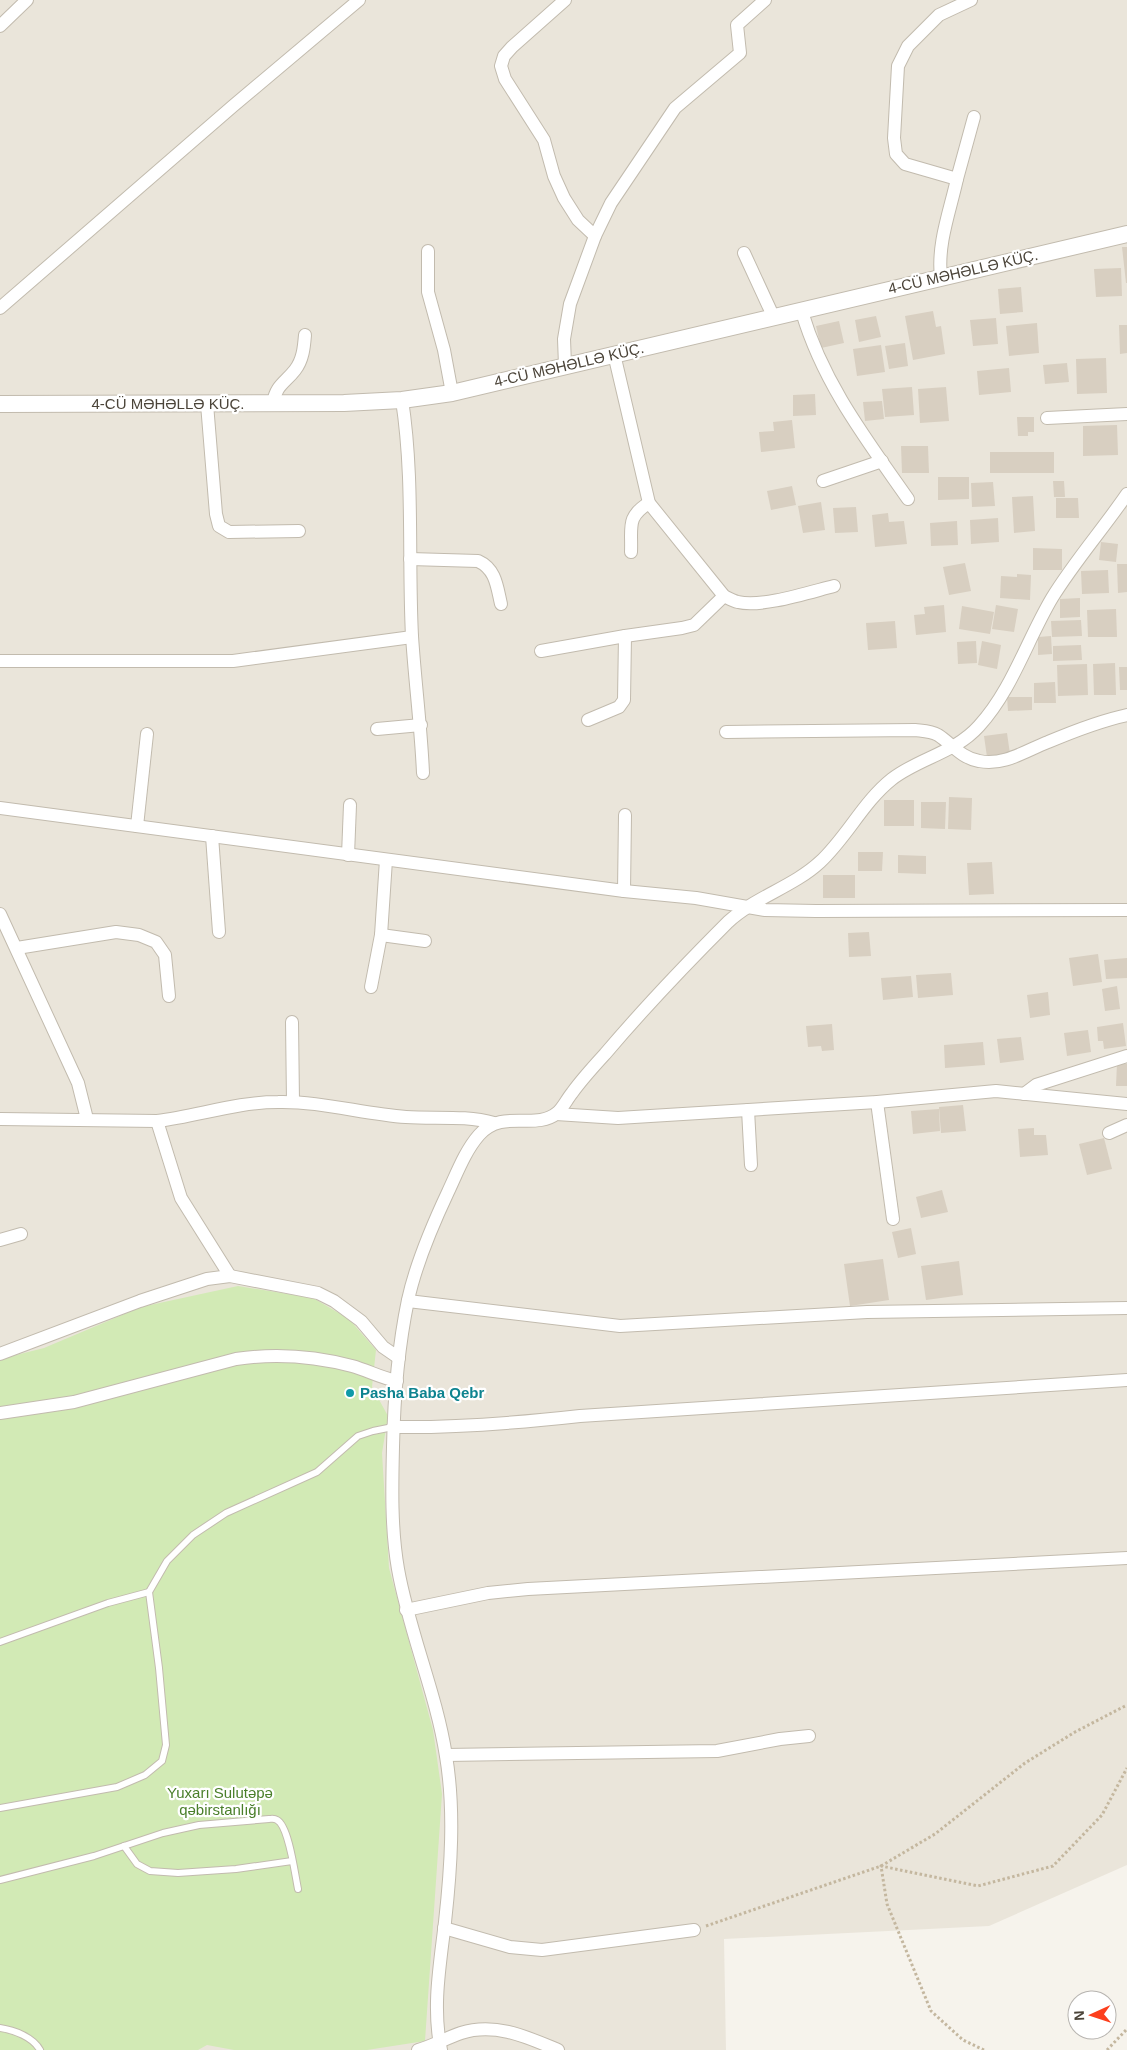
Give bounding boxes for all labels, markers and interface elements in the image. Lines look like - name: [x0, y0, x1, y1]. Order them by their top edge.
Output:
- street label: 4-CÜ MƏHƏLLƏ KÜÇ.: [886, 246, 1039, 297]
- street label: 4-CÜ MƏHƏLLƏ KÜÇ.: [492, 339, 645, 390]
- street label: 4-CÜ MƏHƏLLƏ KÜÇ.: [91, 395, 245, 412]
- place label: Pasha Baba Qebr: [360, 1384, 484, 1401]
- marker: Pasha Baba Qebr: [344, 1387, 356, 1399]
- park label: Yuxarı Sulutəpə qəbirstanlığı: [167, 1784, 273, 1818]
- north arrow: [1067, 1990, 1117, 2040]
- text: N: [1071, 2010, 1087, 2021]

